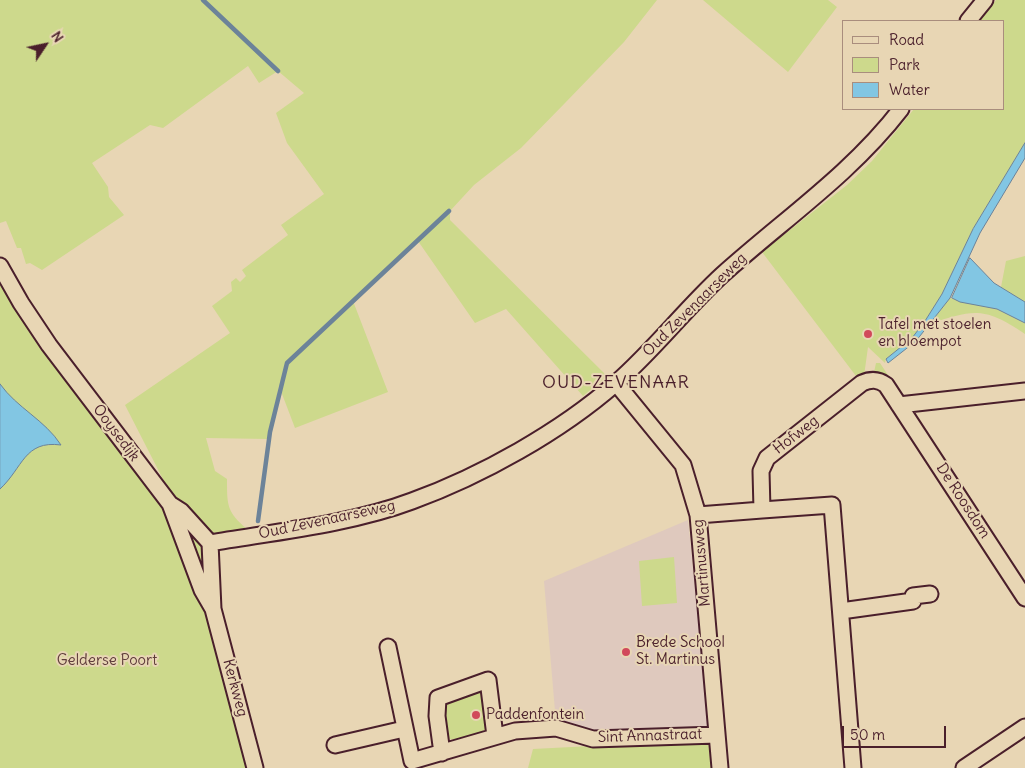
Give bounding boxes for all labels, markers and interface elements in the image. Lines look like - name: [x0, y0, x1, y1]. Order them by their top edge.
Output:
- north arrow: [20, 20, 70, 70]
- legend: [842, 20, 1005, 110]
- text: N: [47, 28, 68, 46]
- text: Road: [889, 30, 924, 49]
- text: Park: [889, 55, 920, 74]
- text: Water: [889, 80, 930, 99]
- street label: Oud Zevenaarseweg: [639, 249, 751, 361]
- place label: Tafel met stoelen en bloempot: [878, 316, 991, 351]
- marker: Tafel met stoelen en bloempot: [862, 328, 874, 340]
- district label: OUD-ZEVENAAR: [541, 372, 691, 394]
- street label: Ooysedijk: [89, 401, 143, 465]
- street label: Hofweg: [770, 412, 822, 458]
- street label: De Roosdom: [932, 460, 994, 542]
- street label: Oud Zevenaarseweg: [257, 497, 397, 543]
- street label: Martinusweg: [689, 519, 715, 607]
- place label: Brede School St. Martinus: [636, 634, 725, 669]
- marker: Brede School St. Martinus: [620, 646, 632, 658]
- park label: Gelderse Poort: [57, 652, 157, 670]
- street label: Kerkweg: [219, 657, 251, 719]
- place label: Paddenfontein: [486, 706, 584, 724]
- marker: Paddenfontein: [470, 709, 482, 721]
- scale bar: [845, 716, 949, 748]
- street label: Sint Annastraat: [598, 725, 702, 747]
- text: 50 m: [850, 725, 885, 744]

